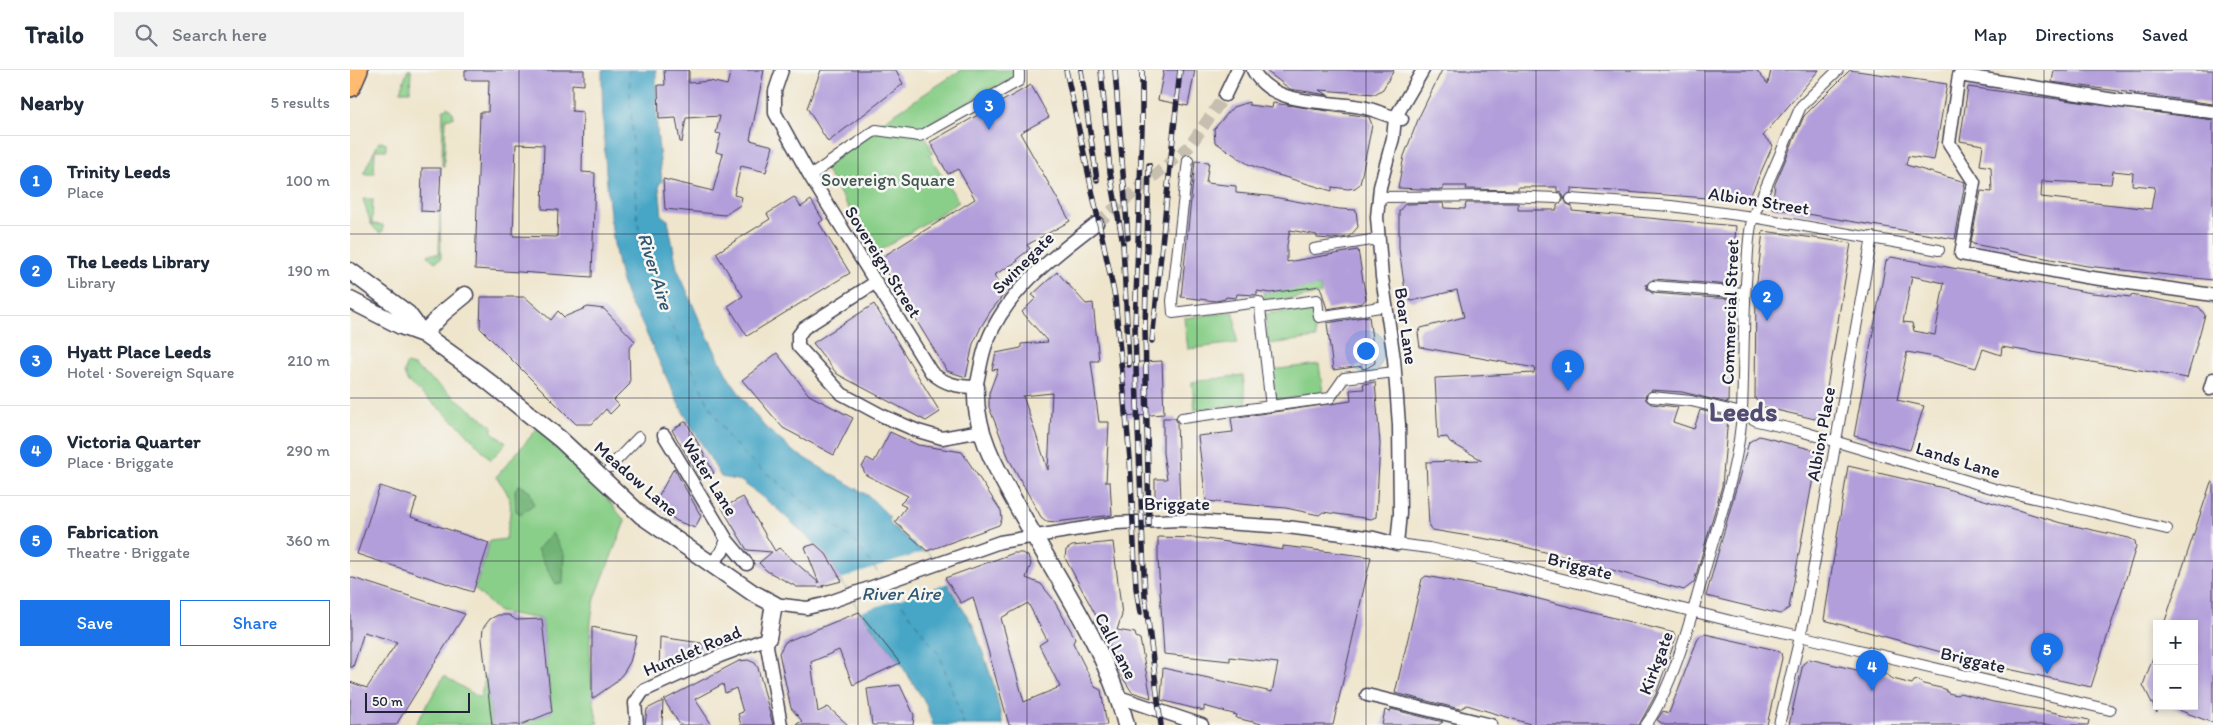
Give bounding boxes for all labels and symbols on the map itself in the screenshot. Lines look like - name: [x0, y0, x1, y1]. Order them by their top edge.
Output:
- pin: 3: [973, 89, 1005, 130]
- park label: Sovereign Square: [821, 169, 955, 191]
- street label: Albion Street: [1707, 182, 1811, 220]
- street label: Sovereign Street: [840, 202, 926, 322]
- street label: Swinegate: [987, 227, 1059, 299]
- water label: River Aire: [633, 230, 678, 313]
- street label: Commercial Street: [1716, 239, 1744, 385]
- pin: 2: [1751, 280, 1783, 321]
- street label: Boar Lane: [1390, 286, 1422, 366]
- your location: [1353, 338, 1379, 364]
- pin: 1: [1552, 350, 1584, 391]
- street label: Albion Place: [1802, 385, 1840, 483]
- district label: Leeds: [1709, 394, 1777, 428]
- street label: Water Lane: [678, 434, 742, 520]
- street label: Meadow Lane: [589, 437, 683, 521]
- street label: Lands Lane: [1913, 437, 2003, 483]
- street label: Briggate: [1144, 493, 1210, 515]
- street label: Briggate: [1545, 547, 1615, 585]
- water label: River Aire: [861, 582, 942, 605]
- street label: Call Lane: [1090, 609, 1142, 683]
- street label: Hunslet Road: [640, 620, 745, 681]
- street label: Kirkgate: [1634, 628, 1678, 698]
- pin: 5: [2031, 633, 2063, 674]
- street label: Briggate: [1938, 642, 2008, 678]
- pin: 4: [1856, 650, 1888, 691]
- scale bar: [365, 690, 470, 713]

